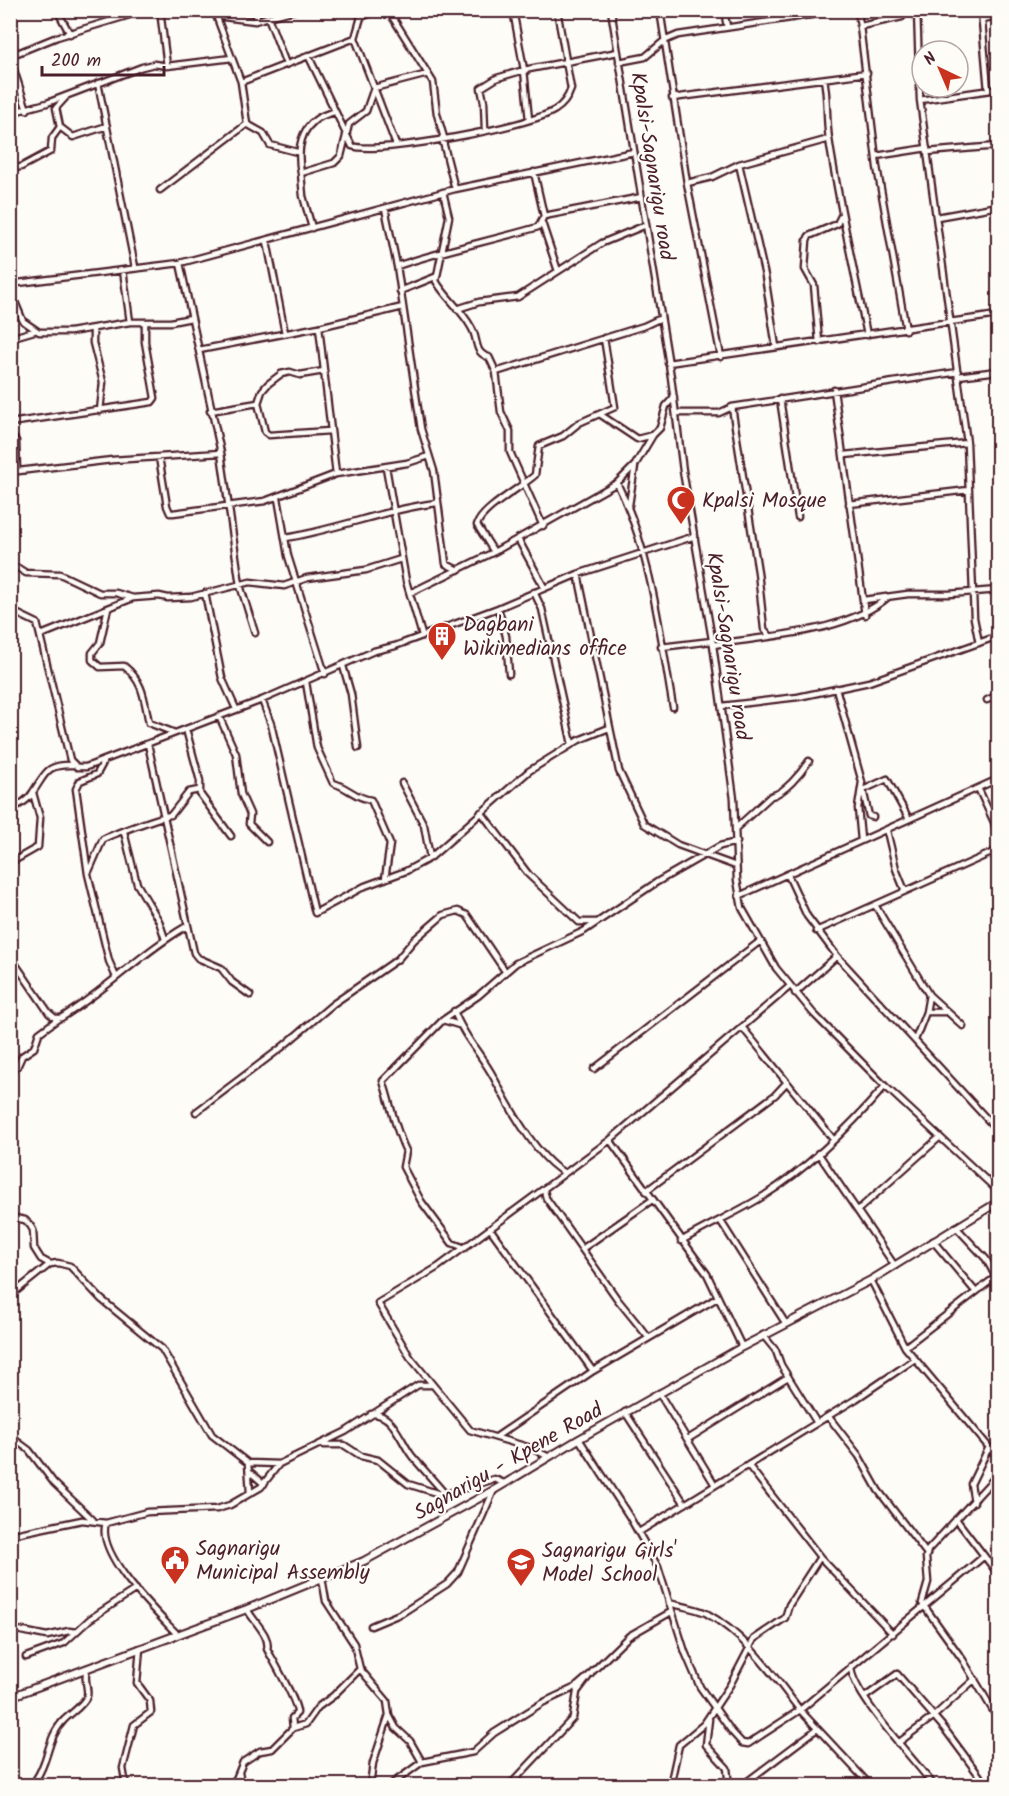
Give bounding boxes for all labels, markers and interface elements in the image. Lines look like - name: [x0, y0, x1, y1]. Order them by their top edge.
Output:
- scale bar: [42, 39, 164, 77]
- north arrow: [910, 39, 970, 99]
- text: 200 m: [51, 47, 101, 76]
- text: N: [918, 47, 943, 72]
- street label: Kpalsi-Sagnarigu road: [620, 70, 683, 263]
- mosque icon: Kpalsi Mosque: [665, 484, 697, 526]
- place label: Kpalsi Mosque: [702, 485, 827, 518]
- street label: Kpalsi-Sagnarigu road: [696, 550, 759, 743]
- place label: Dagbani Wikimedians office: [463, 609, 627, 666]
- building icon: Dagbani Wikimedians office: [426, 620, 458, 662]
- street label: Sagnarigu - Kpene Road: [408, 1394, 610, 1530]
- place label: Sagnarigu Municipal Assembly: [196, 1533, 370, 1590]
- place label: Sagnarigu Girls' Model School: [542, 1535, 677, 1592]
- public building icon: Sagnarigu Municipal Assembly: [159, 1544, 191, 1586]
- school or university icon: Sagnarigu Girls' Model School: [505, 1546, 537, 1588]

